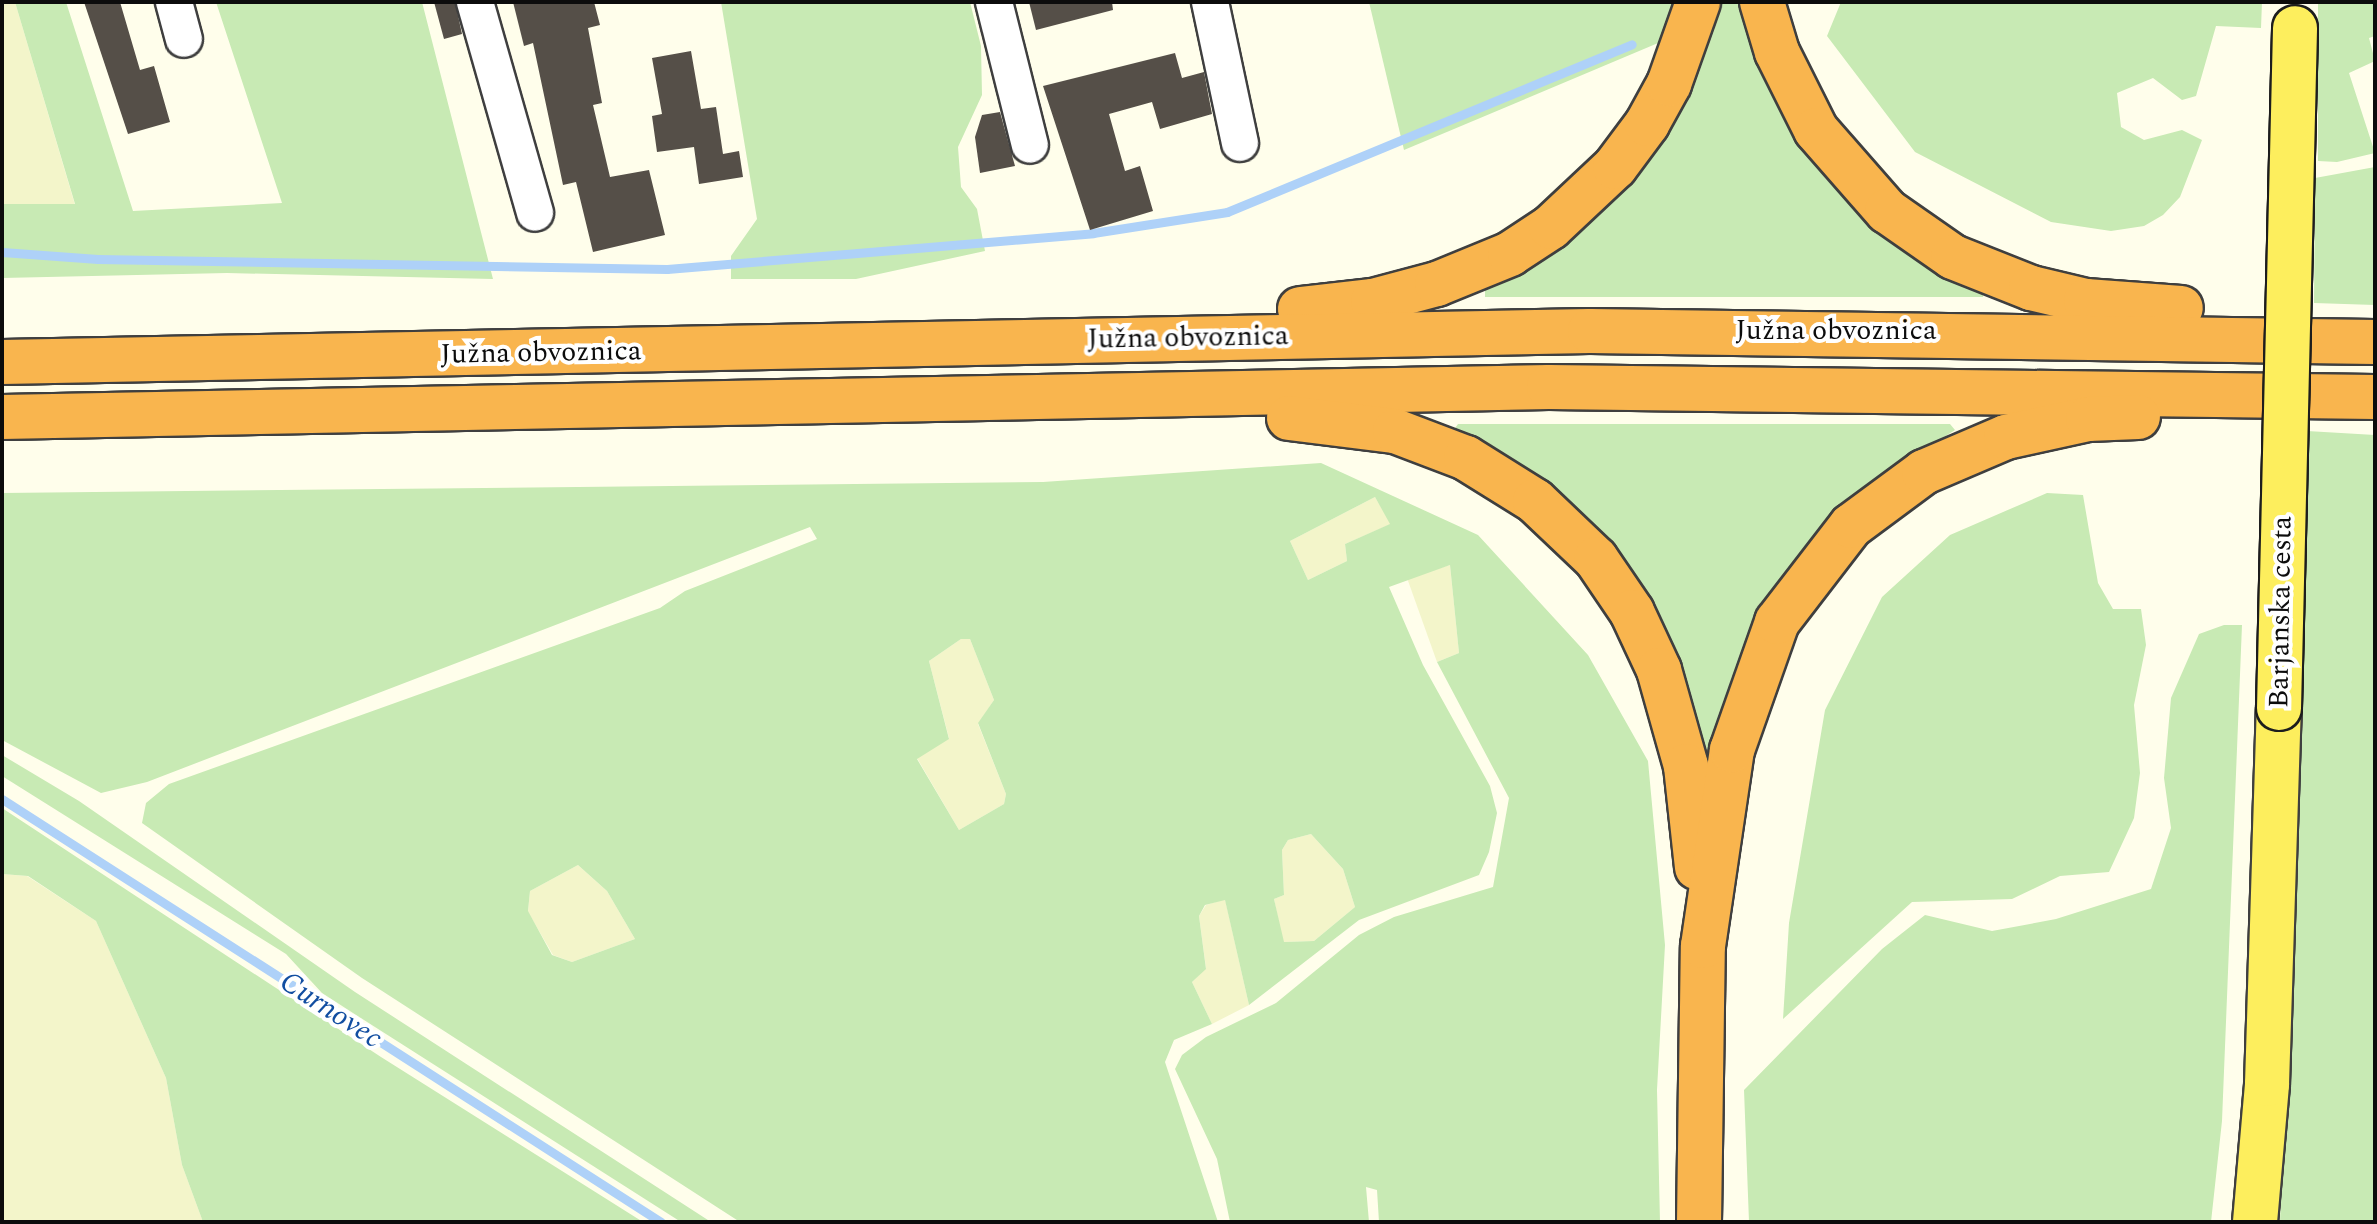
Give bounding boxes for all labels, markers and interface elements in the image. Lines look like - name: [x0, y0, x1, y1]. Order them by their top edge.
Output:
- street label: Južna obvoznica: [1735, 314, 1937, 348]
- street label: Južna obvoznica: [1087, 319, 1289, 357]
- street label: Južna obvoznica: [440, 334, 642, 372]
- street label: Barjanska cesta: [2263, 516, 2299, 708]
- water label: Curnovec: [273, 964, 389, 1056]

